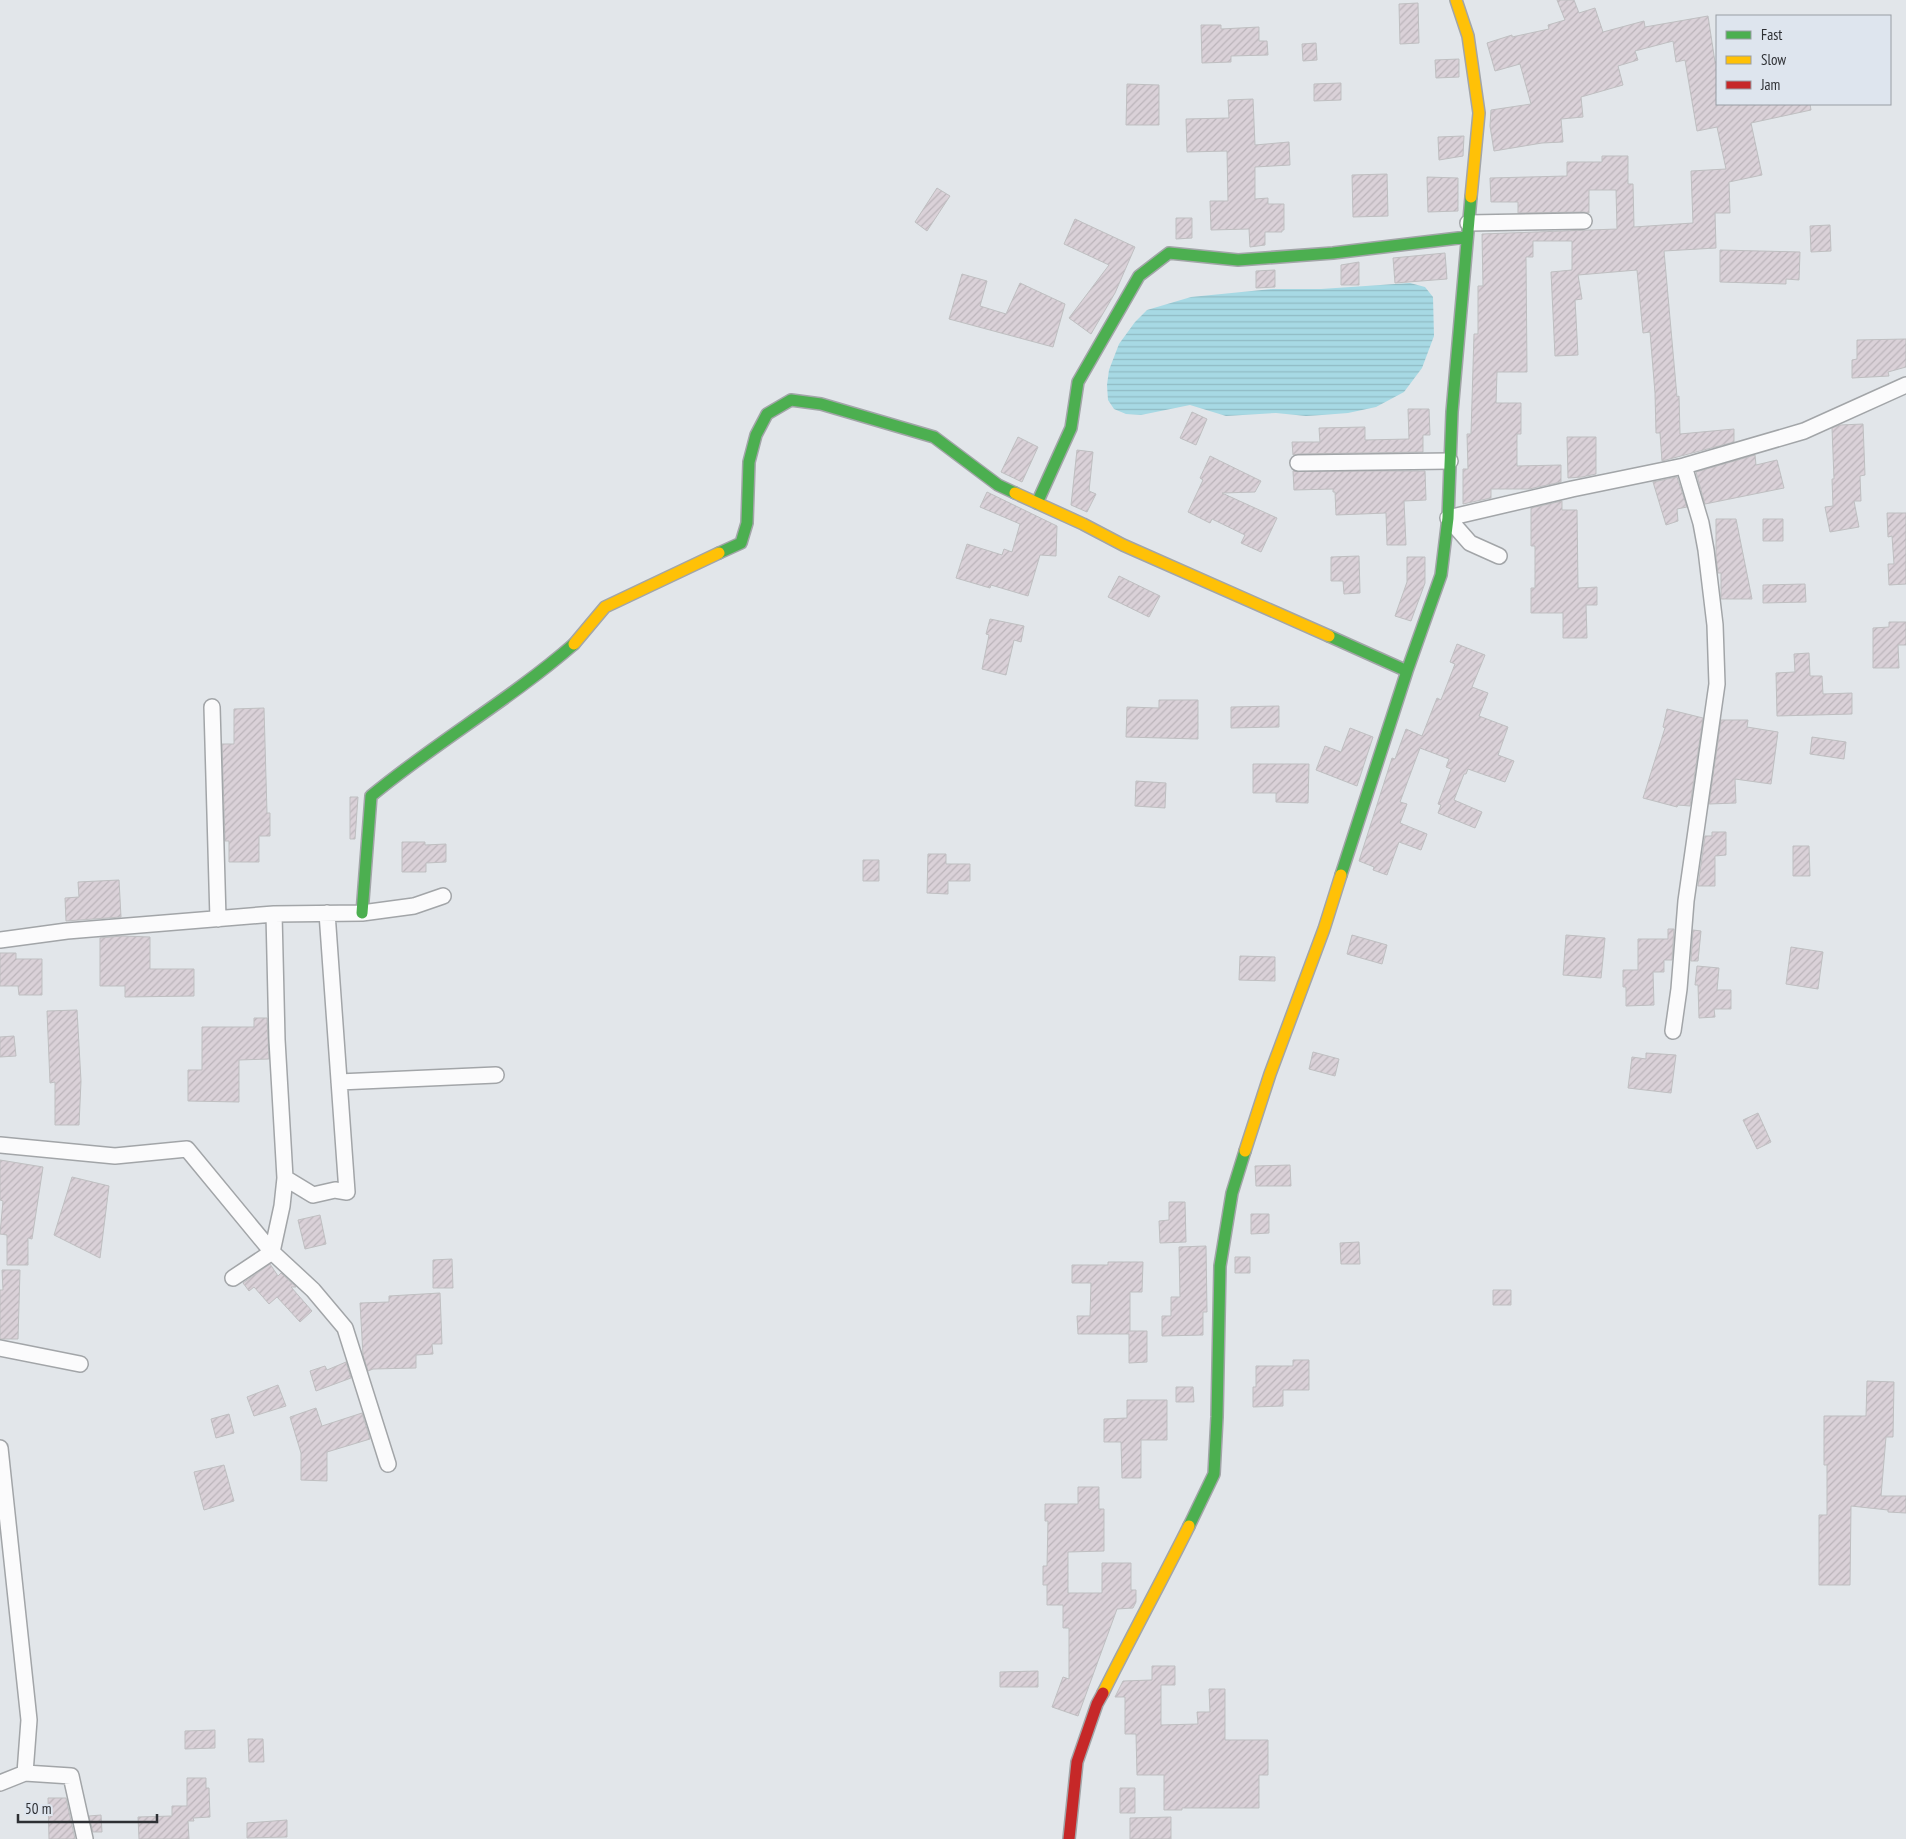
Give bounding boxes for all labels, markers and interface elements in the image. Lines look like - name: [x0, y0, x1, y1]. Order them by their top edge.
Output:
- legend: [1716, 15, 1891, 105]
- text: Fast: [1761, 25, 1782, 44]
- text: Slow: [1761, 50, 1786, 69]
- text: Jam: [1760, 75, 1780, 94]
- scale bar: [18, 1792, 156, 1824]
- text: 50 m: [25, 1799, 51, 1818]

